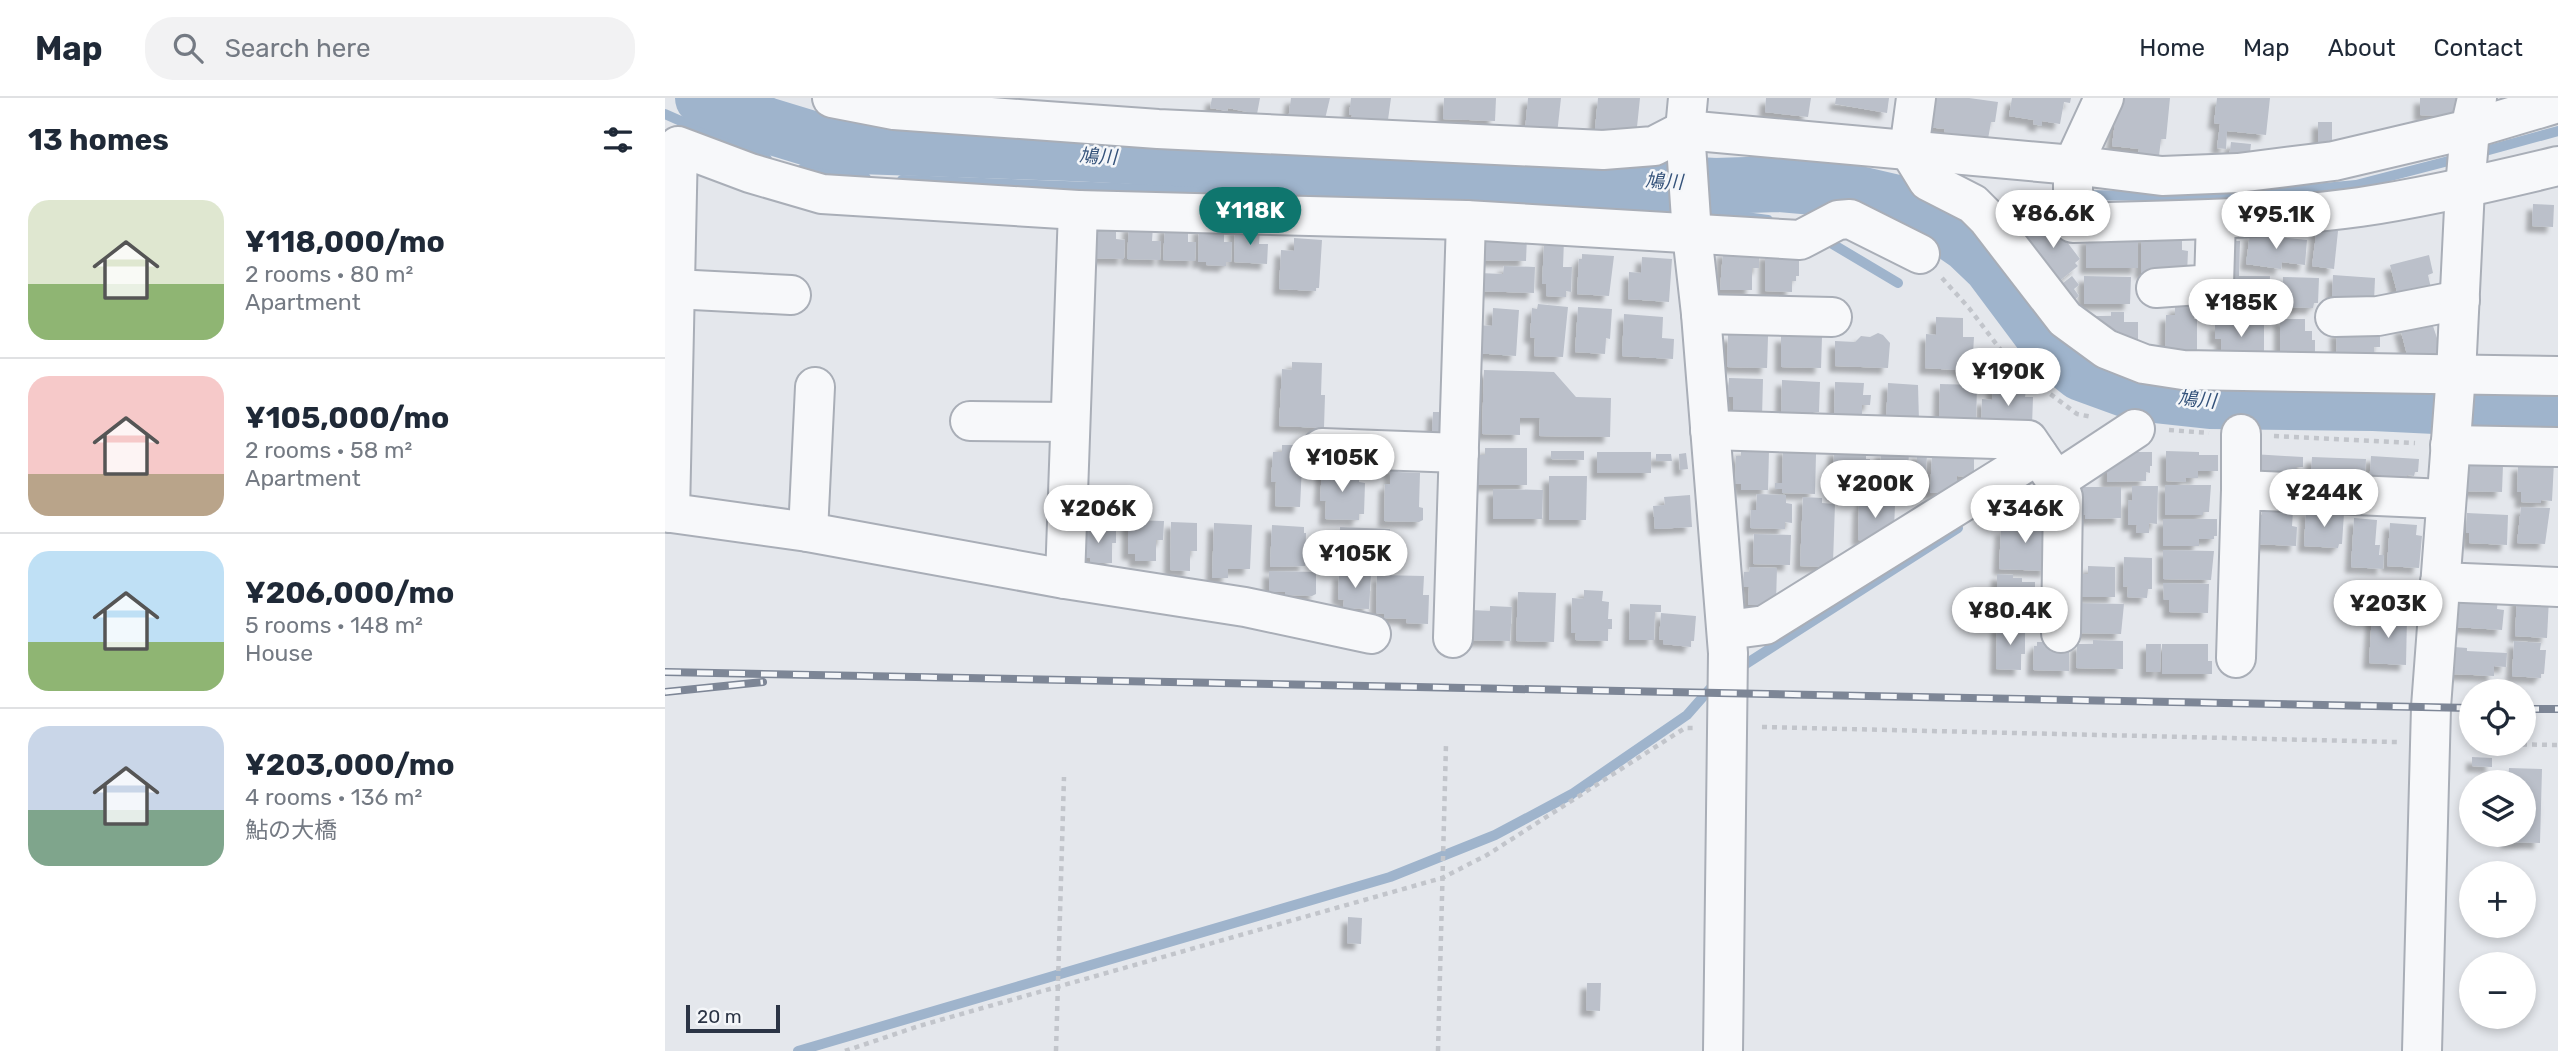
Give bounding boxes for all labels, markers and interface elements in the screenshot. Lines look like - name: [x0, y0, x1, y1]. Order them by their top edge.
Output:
- search box: [145, 17, 635, 80]
- text: Map: [35, 29, 103, 68]
- icon: search: [169, 29, 207, 67]
- text: Search here: [225, 33, 370, 64]
- text: Home: [2139, 34, 2205, 62]
- text: Map: [2243, 34, 2290, 62]
- text: About: [2328, 34, 2396, 62]
- text: Contact: [2434, 34, 2523, 62]
- icon: filters: [599, 121, 637, 159]
- text: 13 homes: [28, 122, 169, 158]
- water label: 鳩川: [1079, 144, 1119, 169]
- water label: 鳩川: [1645, 169, 1685, 194]
- pin: ¥118K: [1201, 188, 1299, 247]
- pin: ¥86.6K: [1996, 190, 2110, 250]
- pin: ¥95.1K: [2219, 192, 2333, 251]
- text: ¥118K: [1215, 196, 1285, 224]
- text: ¥86.6K: [2011, 199, 2095, 227]
- text: ¥95.1K: [2237, 200, 2315, 228]
- text: ¥118,000/mo: [245, 224, 445, 260]
- icon: home: [84, 228, 168, 312]
- text: 2 rooms · 80 m²: [245, 260, 413, 288]
- pin: ¥185K: [2192, 280, 2290, 339]
- text: Apartment: [245, 288, 361, 316]
- text: ¥185K: [2205, 288, 2277, 316]
- pin: ¥190K: [1959, 348, 2057, 408]
- text: ¥190K: [1972, 357, 2044, 385]
- water label: 鳩川: [2177, 386, 2219, 413]
- text: ¥105,000/mo: [245, 400, 449, 436]
- icon: home: [84, 404, 168, 488]
- pin: ¥105K: [1293, 434, 1391, 494]
- text: 2 rooms · 58 m²: [245, 436, 412, 464]
- text: ¥105K: [1305, 443, 1379, 471]
- pin: ¥200K: [1826, 460, 1924, 520]
- text: Apartment: [245, 464, 361, 492]
- text: ¥200K: [1836, 469, 1914, 497]
- pin: ¥244K: [2275, 470, 2373, 529]
- text: ¥244K: [2285, 478, 2363, 506]
- pin: ¥206K: [1049, 486, 1147, 545]
- pin: ¥346K: [1976, 486, 2074, 545]
- text: ¥206K: [1060, 494, 1136, 522]
- text: ¥346K: [1987, 494, 2063, 522]
- pin: ¥105K: [1306, 531, 1404, 590]
- text: ¥105K: [1318, 539, 1392, 567]
- text: ¥206,000/mo: [245, 575, 454, 611]
- icon: home: [84, 579, 168, 663]
- pin: ¥203K: [2339, 580, 2437, 640]
- pin: ¥80.4K: [1953, 588, 2067, 647]
- text: ¥203K: [2350, 589, 2426, 617]
- text: ¥80.4K: [1968, 596, 2052, 624]
- text: 5 rooms · 148 m²: [245, 611, 423, 639]
- text: House: [245, 639, 313, 667]
- map controls: [2459, 679, 2536, 1029]
- button: locate: [2459, 679, 2536, 756]
- text: ¥203,000/mo: [245, 747, 454, 783]
- icon: home: [84, 754, 168, 838]
- button: layers: [2459, 770, 2536, 847]
- text: 4 rooms · 136 m²: [245, 783, 422, 811]
- text: 鮎の大橋: [245, 816, 337, 844]
- button: +: [2459, 861, 2536, 938]
- button: −: [2459, 952, 2536, 1029]
- scale bar: [686, 1002, 781, 1034]
- text: 20 m: [697, 1005, 742, 1028]

